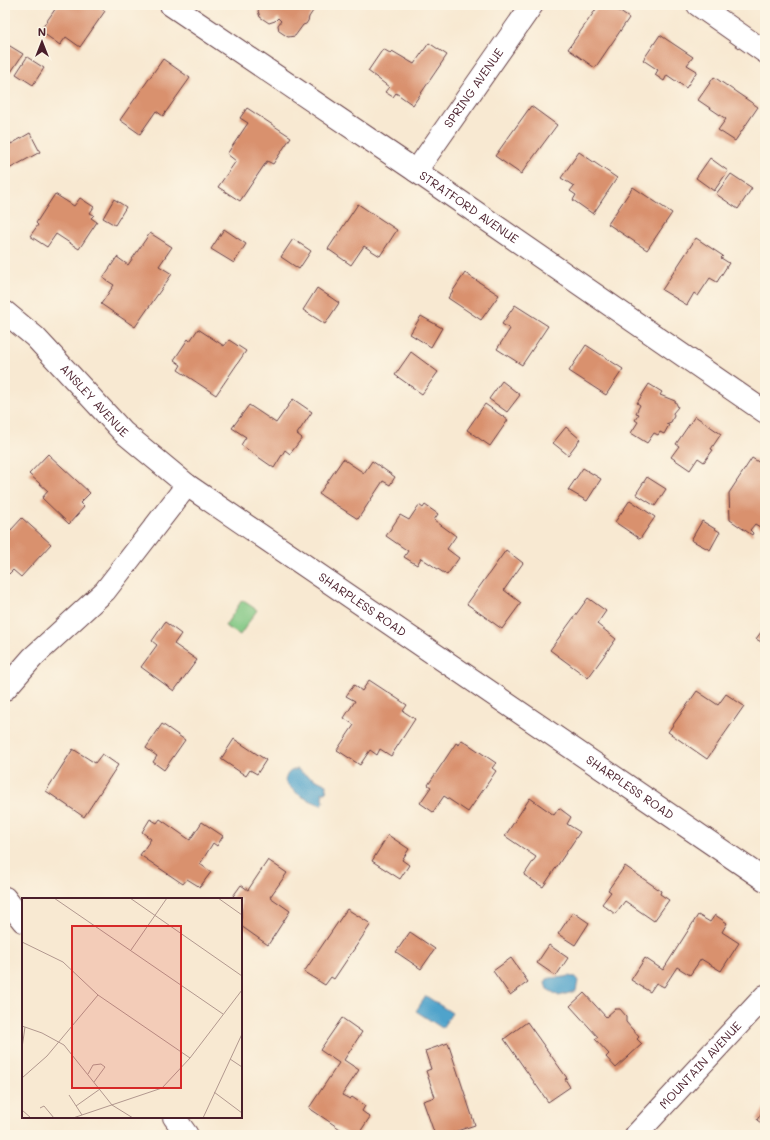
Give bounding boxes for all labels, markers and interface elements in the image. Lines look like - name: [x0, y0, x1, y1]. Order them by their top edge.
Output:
- north arrow: [22, 22, 62, 62]
- text: N: [38, 24, 46, 39]
- street label: SPRING AVENUE: [440, 45, 506, 131]
- street label: STRATFORD AVENUE: [417, 167, 522, 246]
- street label: ANSLEY AVENUE: [57, 360, 132, 440]
- street label: SHARPLESS ROAD: [316, 568, 410, 640]
- street label: SHARPLESS ROAD: [583, 751, 677, 822]
- inset map: [22, 898, 242, 1118]
- street label: MOUNTAIN AVENUE: [655, 1017, 745, 1112]

